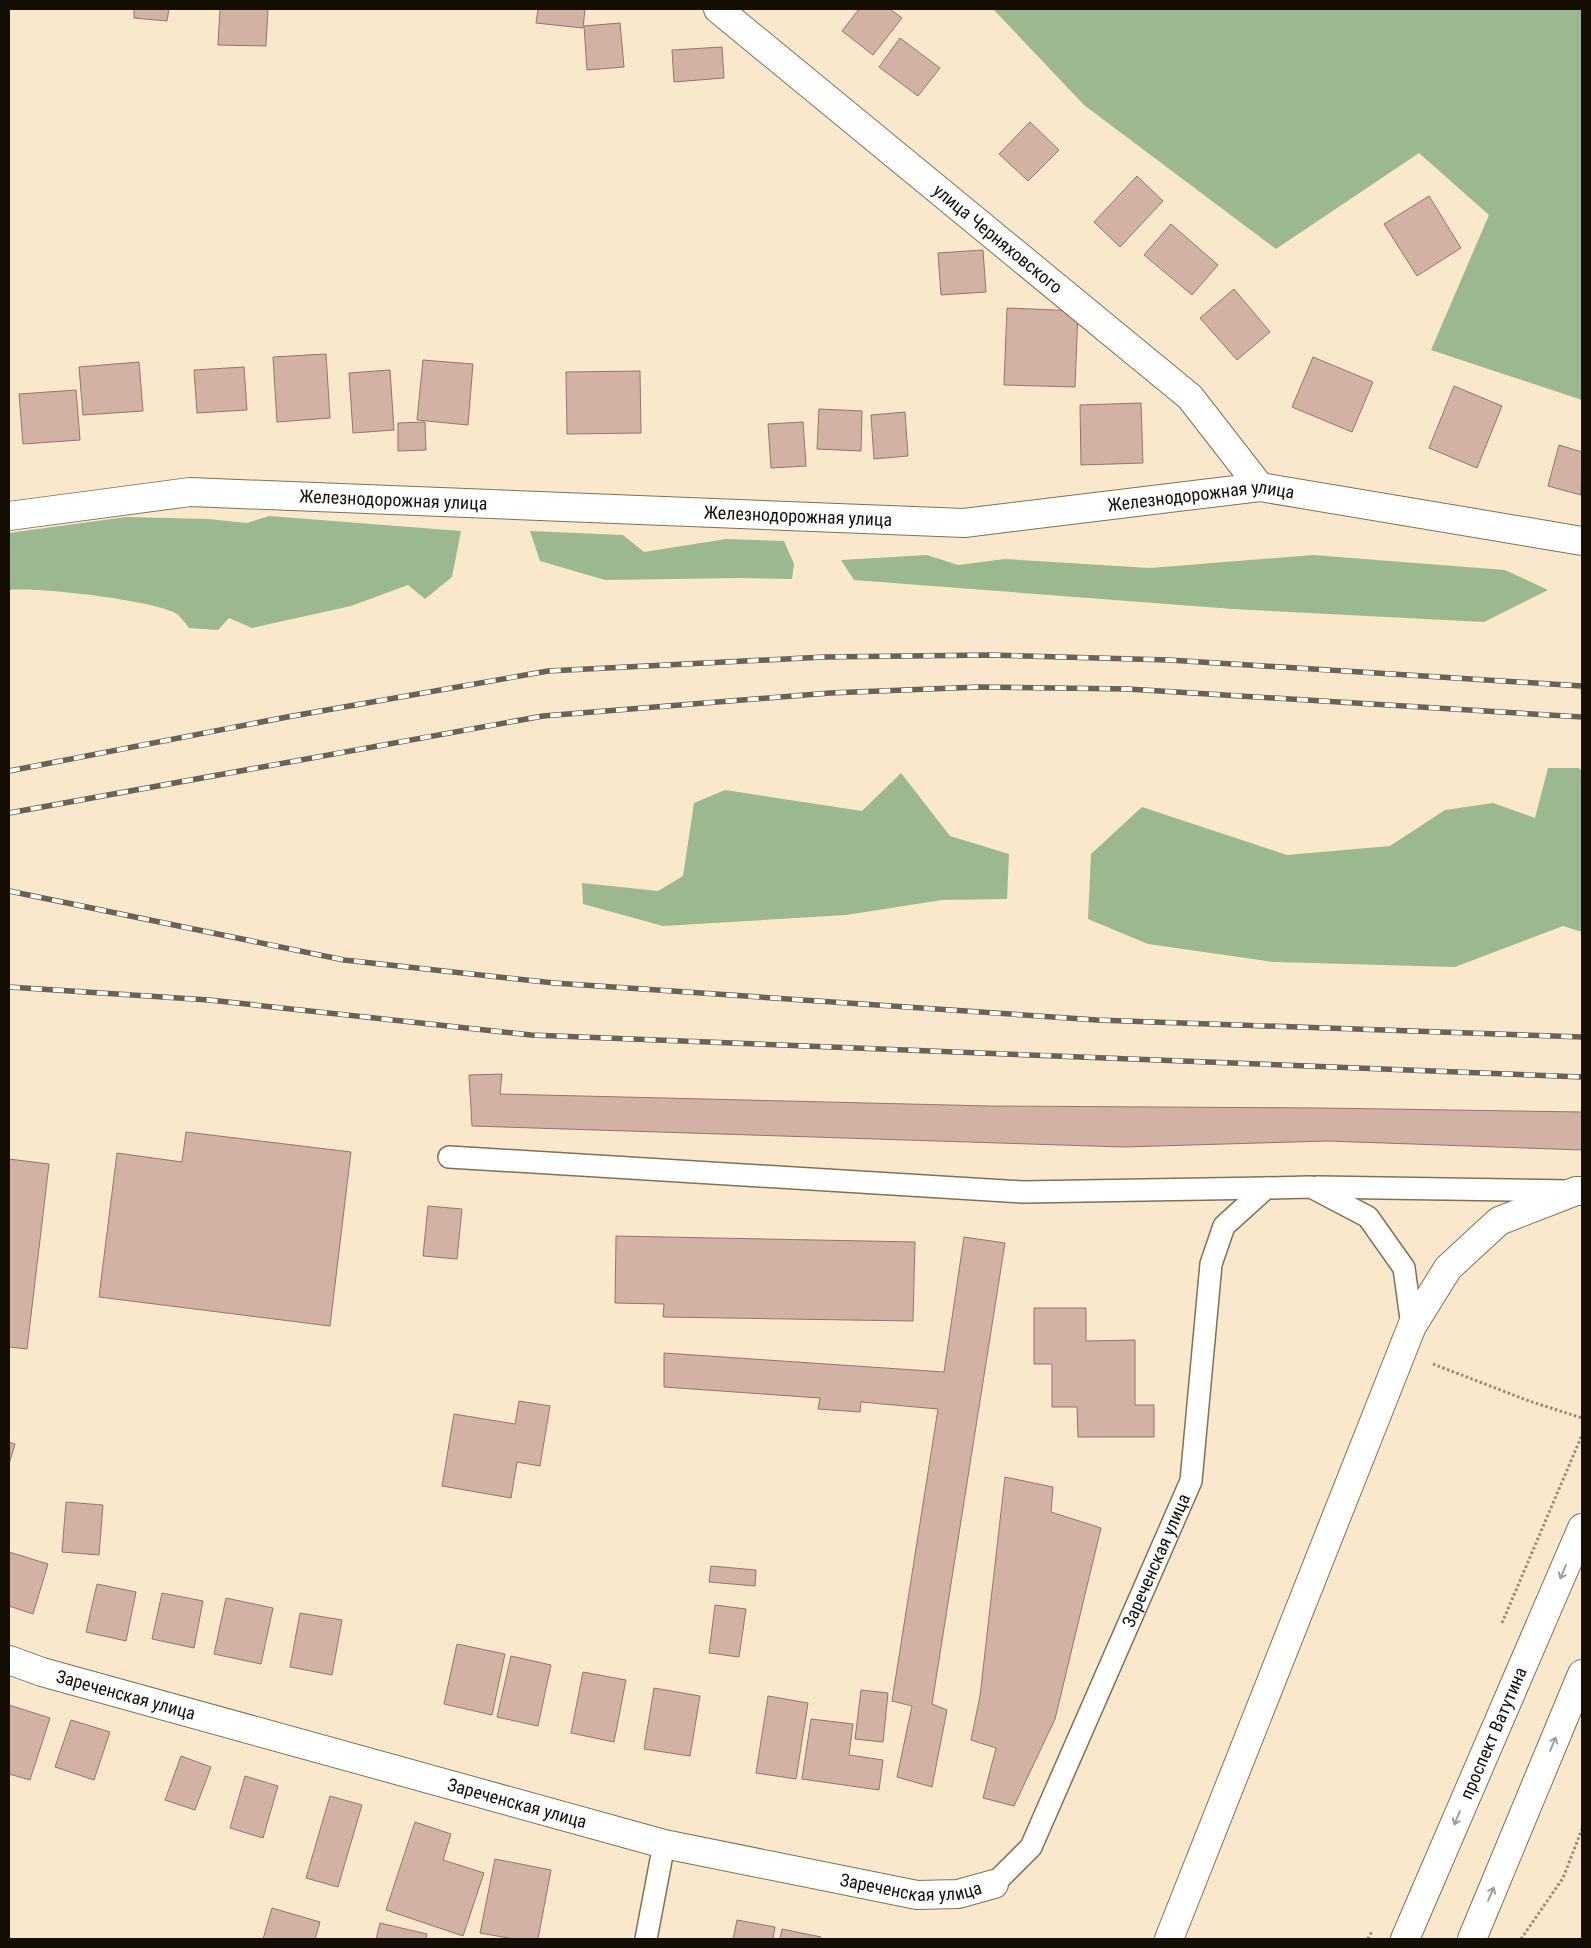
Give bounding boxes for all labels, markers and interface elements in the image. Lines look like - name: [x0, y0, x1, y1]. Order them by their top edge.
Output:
- street label: улица Черняховского: [929, 179, 1067, 298]
- street label: Железнодорожная улица: [1106, 476, 1296, 515]
- street label: Железнодорожная улица: [299, 485, 488, 514]
- street label: Железнодорожная улица: [703, 502, 892, 530]
- street label: Зареченская улица: [1117, 1490, 1194, 1630]
- one-way arrow: [1557, 1564, 1567, 1579]
- street label: проспект Ватутина: [1455, 1664, 1531, 1802]
- street label: Зареченская улица: [54, 1665, 198, 1724]
- one-way arrow: [1549, 1737, 1559, 1752]
- street label: Зареченская улица: [445, 1774, 589, 1832]
- one-way arrow: [1452, 1810, 1462, 1825]
- street label: Зареченская улица: [838, 1869, 984, 1905]
- one-way arrow: [1487, 1887, 1496, 1902]

